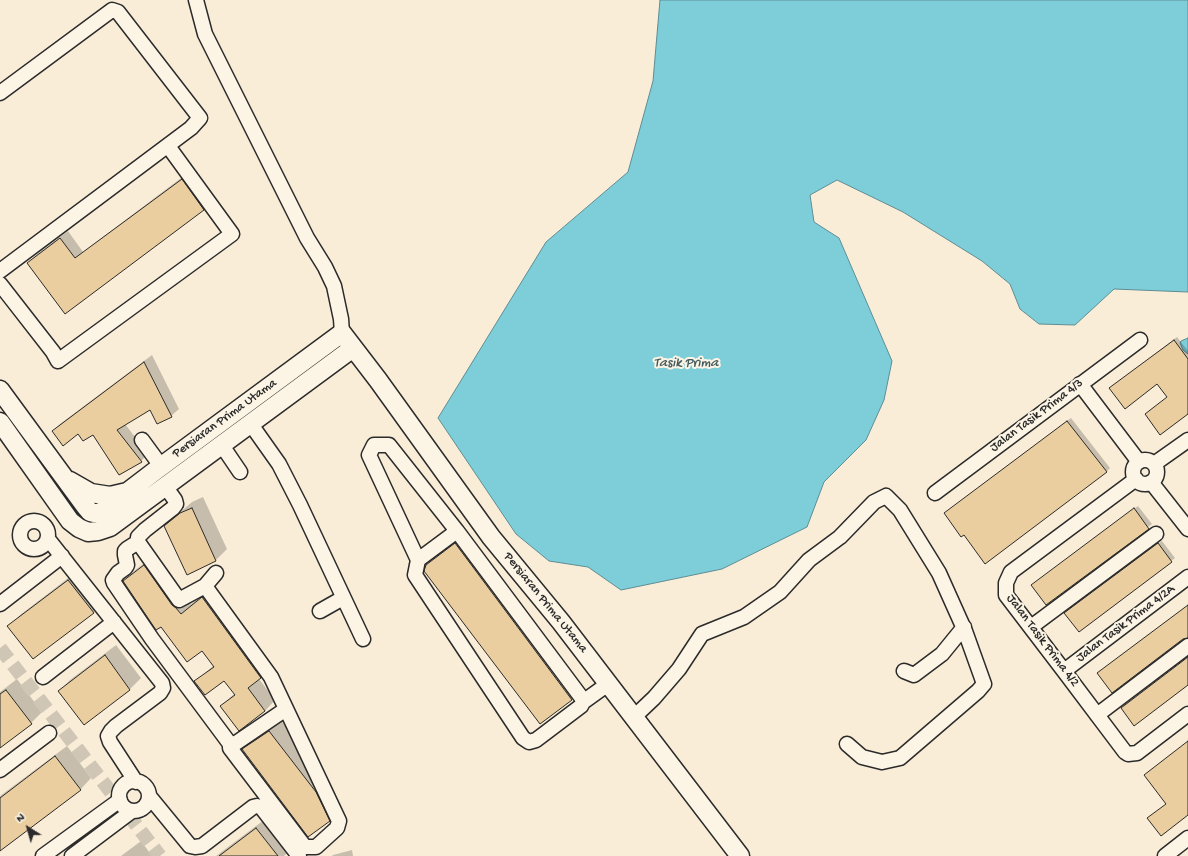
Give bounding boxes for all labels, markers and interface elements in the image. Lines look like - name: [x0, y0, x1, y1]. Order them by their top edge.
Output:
- water label: Tasik Prima: [654, 356, 718, 372]
- street label: Persiaran Prima Utama: [170, 376, 280, 462]
- street label: Jalan Tasik Prima 4/3: [987, 376, 1087, 456]
- street label: Persiaran Prima Utama: [500, 550, 590, 656]
- street label: Jalan Tasik Prima 4/2A: [1074, 582, 1178, 666]
- street label: Jalan Tasik Prima 4/2: [1002, 592, 1082, 690]
- north arrow: [8, 808, 48, 848]
- text: N: [14, 811, 27, 825]

